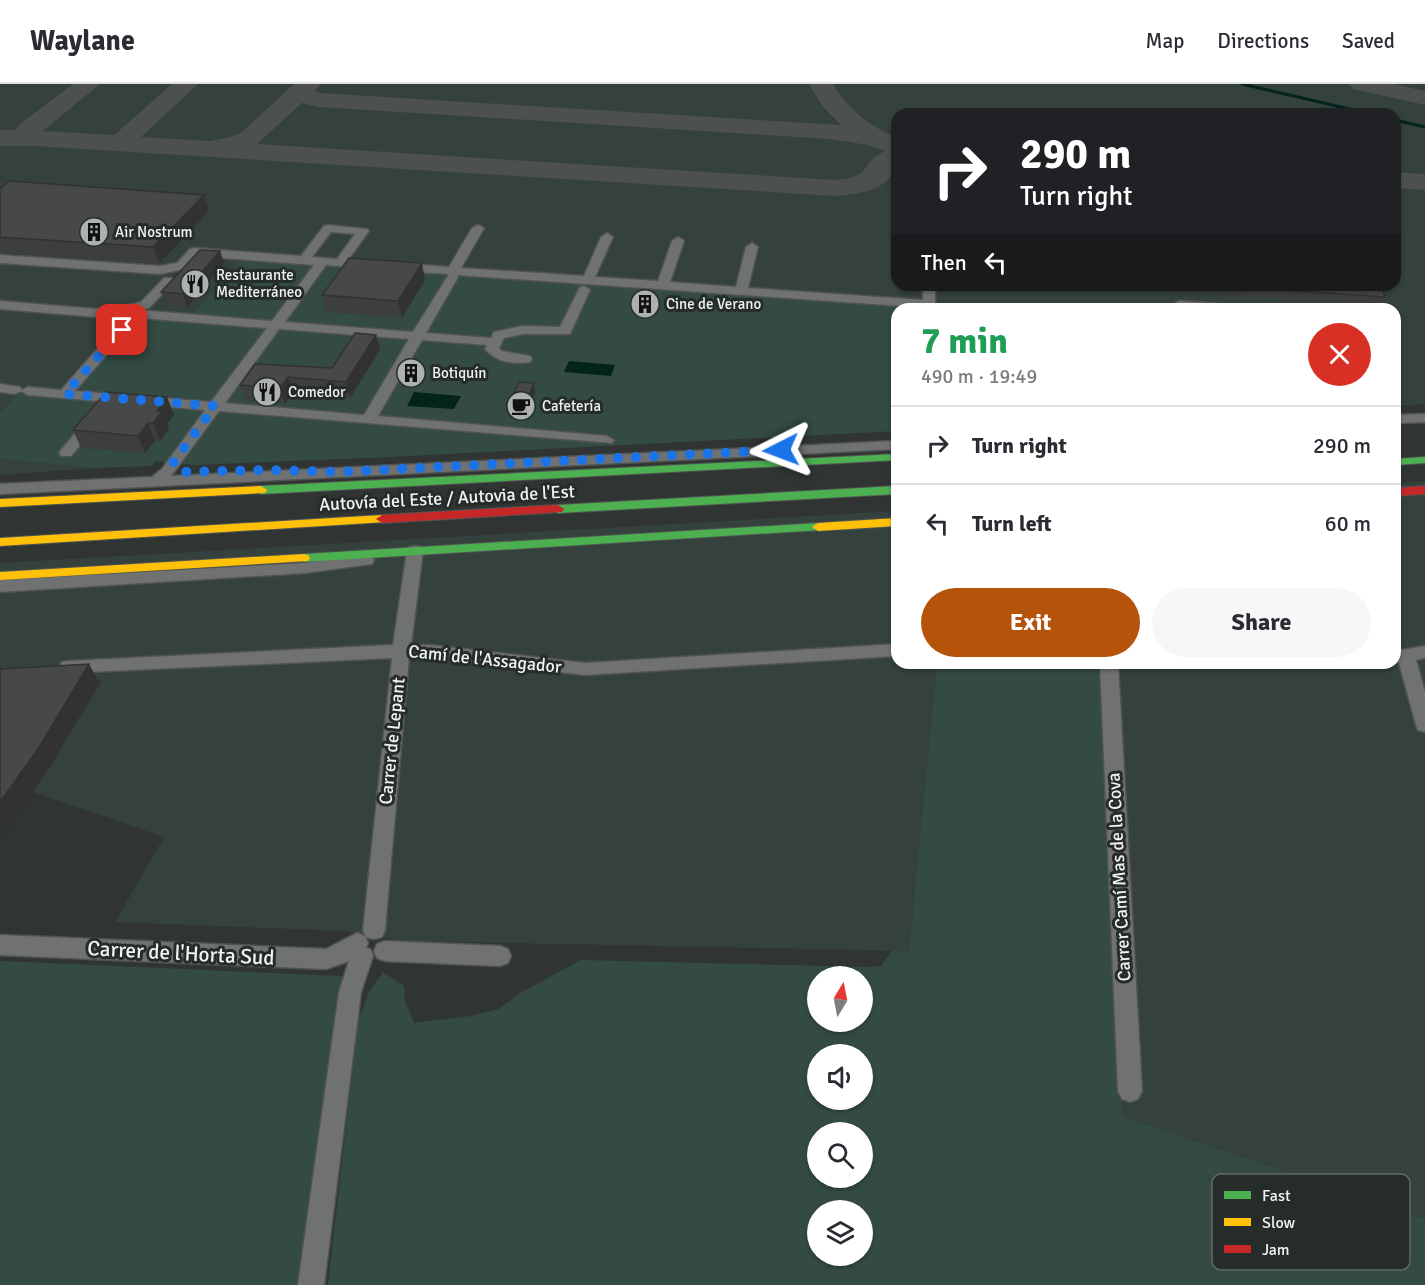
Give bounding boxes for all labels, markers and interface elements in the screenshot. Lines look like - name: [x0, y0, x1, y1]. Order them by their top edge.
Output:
- text: Waylane: [30, 24, 135, 58]
- text: Map: [1146, 28, 1184, 54]
- text: Directions: [1217, 28, 1309, 54]
- text: Saved: [1342, 28, 1395, 54]
- text: 290 m: [1020, 129, 1131, 180]
- icon: right: [921, 132, 999, 210]
- text: Turn right: [1020, 180, 1133, 213]
- building icon: Air Nostrum: [78, 216, 110, 248]
- place label: Air Nostrum: [115, 223, 193, 241]
- icon: left: [979, 246, 1012, 279]
- text: Then: [921, 249, 967, 276]
- place label: Restaurante Mediterráneo: [216, 266, 302, 301]
- restaurant icon: Restaurante Mediterráneo: [179, 268, 211, 300]
- building icon: Cine de Verano: [629, 288, 661, 320]
- place label: Cine de Verano: [666, 295, 761, 313]
- pin: [96, 304, 147, 355]
- icon: arrive: [105, 313, 138, 346]
- text: 7 min: [921, 319, 1008, 364]
- button: close: [1308, 323, 1371, 386]
- building icon: Botiquín: [395, 357, 427, 389]
- place label: Botiquín: [432, 364, 487, 382]
- text: 490 m · 19:49: [921, 364, 1037, 389]
- restaurant icon: Comedor: [251, 376, 283, 408]
- place label: Comedor: [288, 383, 346, 401]
- cafe icon: Cafetería: [505, 390, 537, 422]
- place label: Cafetería: [542, 397, 601, 415]
- position arrow: [749, 418, 813, 482]
- icon: right: [921, 429, 954, 462]
- text: Turn right: [972, 432, 1067, 459]
- text: 290 m: [1313, 432, 1371, 459]
- street label: Autovía del Este / Autovia de l'Est: [319, 480, 575, 516]
- icon: left: [921, 507, 954, 540]
- text: Turn left: [972, 510, 1052, 537]
- text: 60 m: [1325, 510, 1371, 537]
- button: Exit: [921, 588, 1140, 657]
- button: Share: [1152, 588, 1371, 657]
- street label: Camí de l'Assagador: [407, 640, 563, 678]
- street label: Carrer de Lepant: [374, 676, 410, 806]
- street label: Carrer Camí Mas de la Cova: [1103, 772, 1135, 982]
- street label: Carrer de l'Horta Sud: [87, 935, 275, 971]
- north arrow: [807, 966, 873, 1032]
- map controls: [807, 966, 873, 1266]
- button: sound: [807, 1044, 873, 1110]
- button: search: [807, 1122, 873, 1188]
- legend: [1212, 1174, 1410, 1270]
- text: Fast: [1262, 1186, 1291, 1206]
- button: layers: [807, 1200, 873, 1266]
- text: Slow: [1262, 1213, 1296, 1233]
- text: Jam: [1262, 1240, 1290, 1260]

